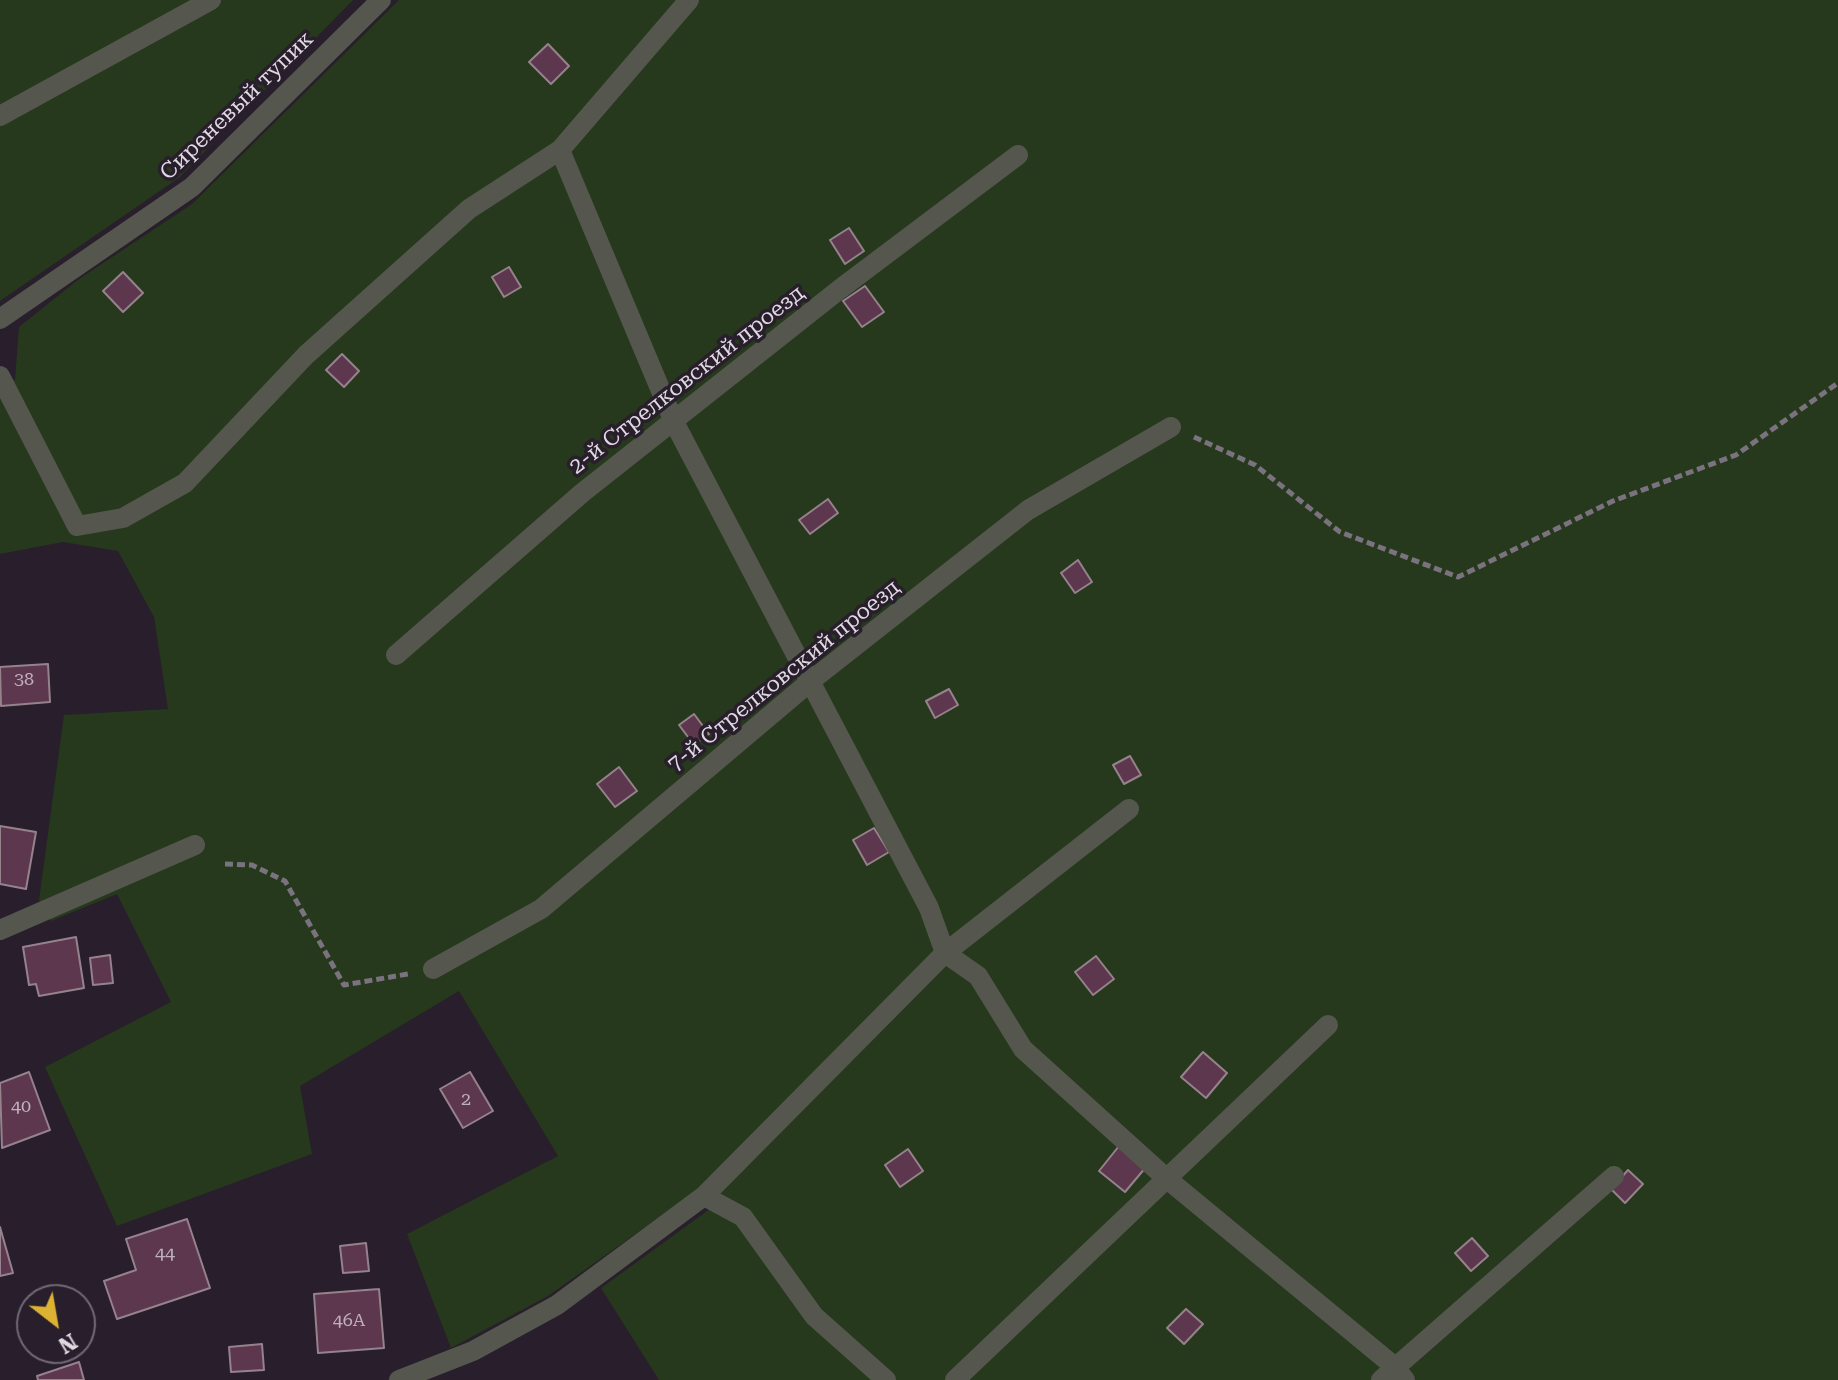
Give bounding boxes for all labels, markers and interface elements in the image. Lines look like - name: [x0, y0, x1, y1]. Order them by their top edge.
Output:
- street label: Сиреневый тупик: [155, 26, 319, 186]
- street label: 2-й Стрелковский проезд: [564, 280, 810, 480]
- street label: 7-й Стрелковский проезд: [663, 574, 905, 778]
- house number: 38: [14, 669, 34, 691]
- house number: 2: [461, 1089, 471, 1111]
- house number: 40: [11, 1096, 31, 1118]
- house number: 44: [155, 1243, 175, 1265]
- north arrow: [16, 1284, 96, 1364]
- house number: 46А: [333, 1310, 365, 1332]
- text: N: [54, 1328, 81, 1358]

